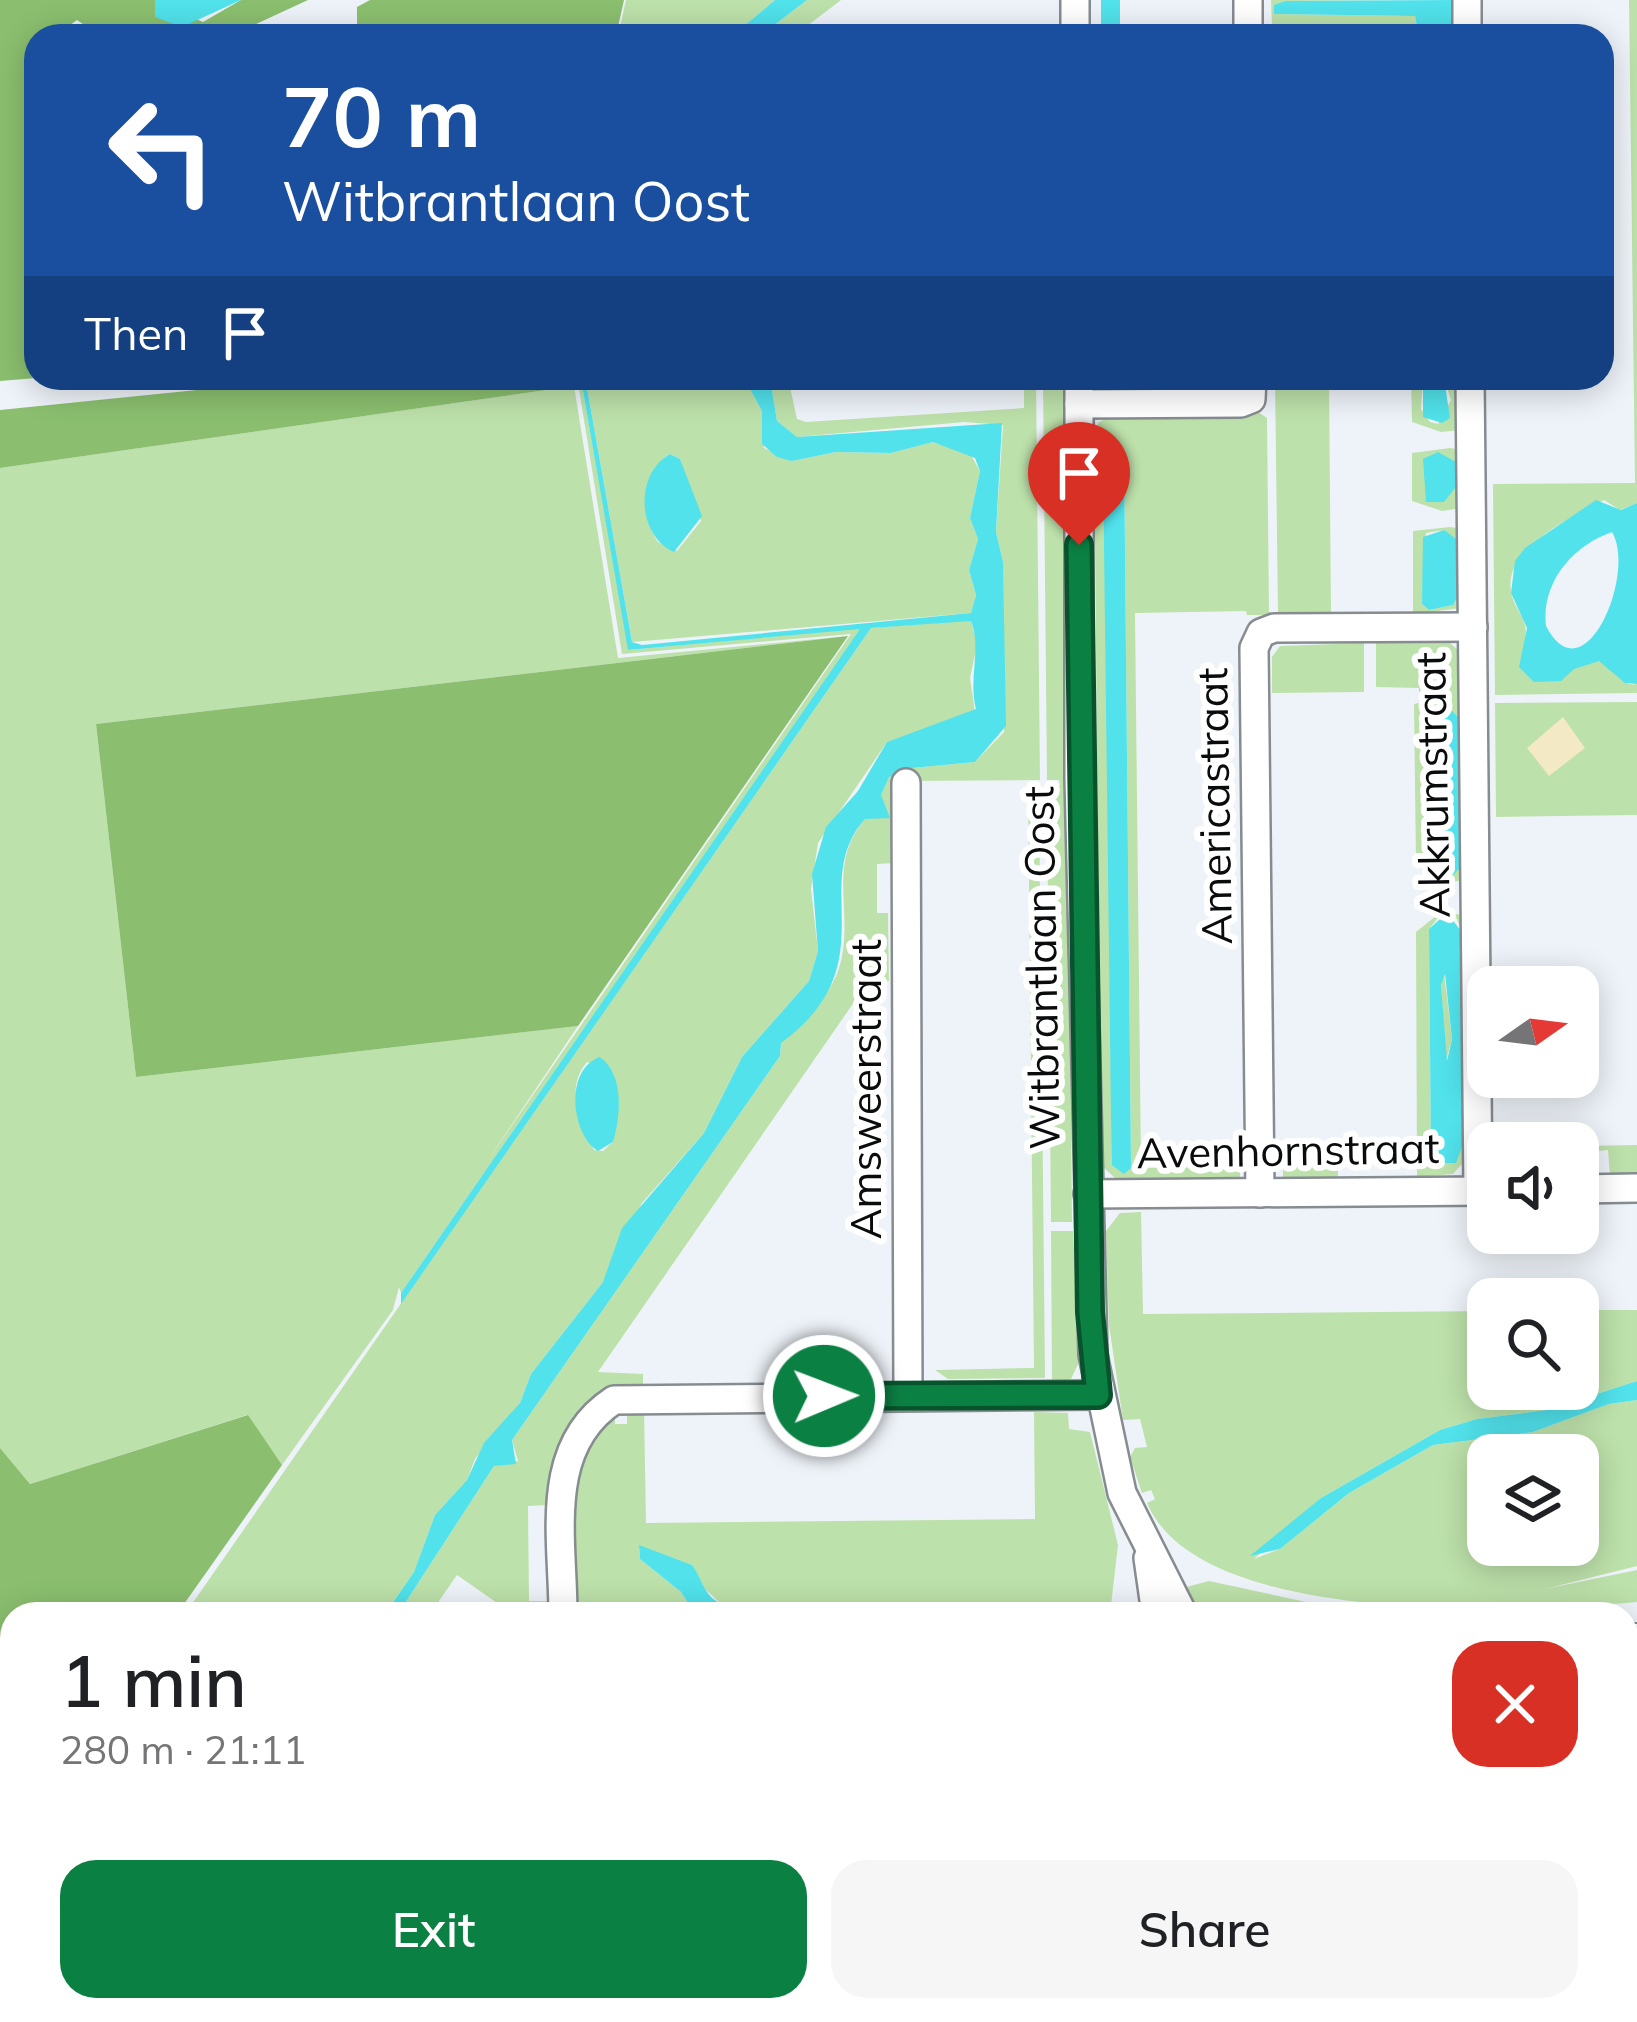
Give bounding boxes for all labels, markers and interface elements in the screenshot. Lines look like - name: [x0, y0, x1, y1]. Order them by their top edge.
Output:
- text: 70 m: [282, 63, 481, 168]
- icon: left: [84, 72, 240, 228]
- text: Witbrantlaan Oost: [282, 167, 750, 235]
- icon: arrive: [212, 300, 278, 366]
- text: Then: [84, 305, 188, 361]
- pin: [1028, 422, 1130, 545]
- icon: arrive: [1046, 440, 1112, 506]
- street label: Akkrumstraat: [1403, 652, 1461, 918]
- street label: Americastraat: [1185, 667, 1243, 945]
- street label: Witbrantlaan Oost: [1011, 786, 1071, 1150]
- street label: Amsweerstraat: [839, 939, 892, 1239]
- north arrow: [1467, 966, 1599, 1098]
- map controls: [1467, 966, 1599, 1566]
- street label: Avenhornstraat: [1136, 1121, 1440, 1179]
- button: sound: [1467, 1122, 1599, 1254]
- button: search: [1467, 1278, 1599, 1410]
- position arrow: [761, 1333, 887, 1459]
- button: layers: [1467, 1434, 1599, 1566]
- text: 1 min: [60, 1635, 247, 1725]
- button: close: [1452, 1641, 1578, 1767]
- text: 280 m · 21:11: [60, 1725, 306, 1774]
- button: Exit: [60, 1860, 807, 1998]
- button: Share: [831, 1860, 1578, 1998]

